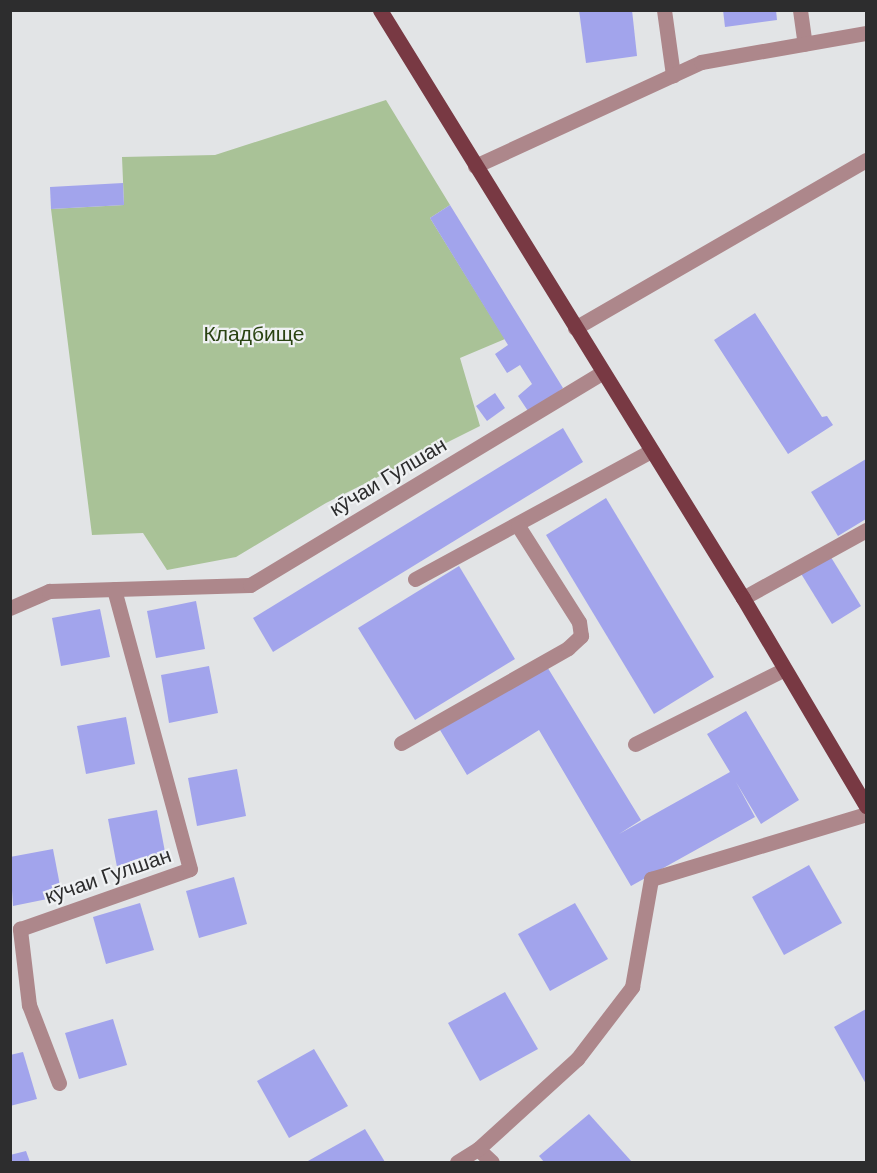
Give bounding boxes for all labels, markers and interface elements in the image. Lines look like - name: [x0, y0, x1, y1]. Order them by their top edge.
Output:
- park label: Кладбище: [204, 321, 304, 347]
- street label: кӯчаи Гулшан: [325, 432, 451, 522]
- street label: кӯчаи Гулшан: [41, 843, 175, 909]

